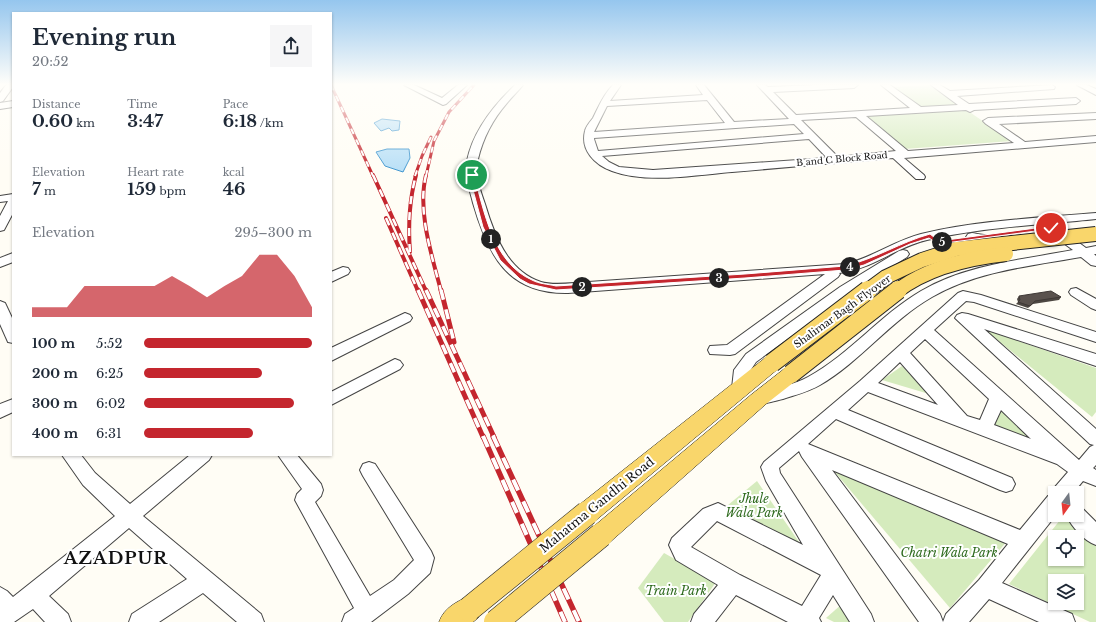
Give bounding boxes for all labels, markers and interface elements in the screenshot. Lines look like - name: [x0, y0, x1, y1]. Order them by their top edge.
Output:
- text: Evening run: [32, 24, 176, 51]
- button: share: [270, 25, 312, 67]
- text: 20:52: [32, 53, 68, 70]
- text: Distance: [32, 97, 81, 111]
- text: Time: [127, 97, 158, 111]
- text: Pace: [223, 97, 248, 111]
- text: 0.60: [32, 111, 73, 132]
- text: 3:47: [127, 111, 163, 132]
- text: 6:18: [223, 111, 257, 132]
- text: km: [73, 116, 95, 130]
- text: /km: [257, 116, 284, 130]
- street label: B and C Block Road: [796, 149, 888, 168]
- pin: [455, 158, 489, 192]
- icon: arrive: [461, 164, 483, 186]
- text: Elevation: [32, 165, 85, 179]
- text: Heart rate: [127, 165, 184, 179]
- text: kcal: [223, 165, 245, 179]
- text: 7: [32, 179, 41, 200]
- text: 159: [127, 179, 156, 200]
- text: 46: [223, 179, 245, 200]
- text: m: [41, 184, 56, 198]
- text: bpm: [156, 184, 186, 198]
- pin: [1034, 211, 1068, 245]
- icon: check: [1040, 217, 1062, 239]
- text: Elevation: [32, 224, 95, 241]
- text: 295–300 m: [235, 224, 312, 241]
- pin: 1: [481, 229, 501, 249]
- text: 1: [489, 232, 493, 246]
- pin: 5: [932, 232, 952, 252]
- text: 5: [939, 235, 945, 249]
- pin: 4: [840, 257, 860, 277]
- text: 4: [846, 260, 854, 274]
- pin: 3: [709, 268, 729, 288]
- text: 3: [715, 271, 723, 285]
- street label: Shalimar Bagh Flyover: [791, 272, 894, 351]
- pin: 2: [572, 277, 592, 297]
- text: 2: [578, 280, 586, 294]
- text: 100 m: [32, 335, 75, 352]
- text: 5:52: [96, 335, 122, 352]
- text: 200 m: [32, 365, 78, 382]
- text: 6:25: [96, 365, 123, 382]
- text: 300 m: [32, 395, 78, 412]
- text: 6:02: [96, 395, 125, 412]
- text: 400 m: [32, 425, 78, 442]
- text: 6:31: [96, 425, 122, 442]
- street label: Mahatma Gandhi Road: [536, 454, 657, 555]
- north arrow: [1048, 486, 1084, 522]
- map controls: [1048, 486, 1084, 610]
- park label: Jhule Wala Park: [725, 491, 783, 520]
- button: locate: [1048, 530, 1084, 566]
- park label: Chatri Wala Park: [900, 545, 998, 560]
- district label: AZADPUR: [63, 548, 168, 569]
- button: layers: [1048, 574, 1084, 610]
- park label: Train Park: [645, 583, 707, 598]

